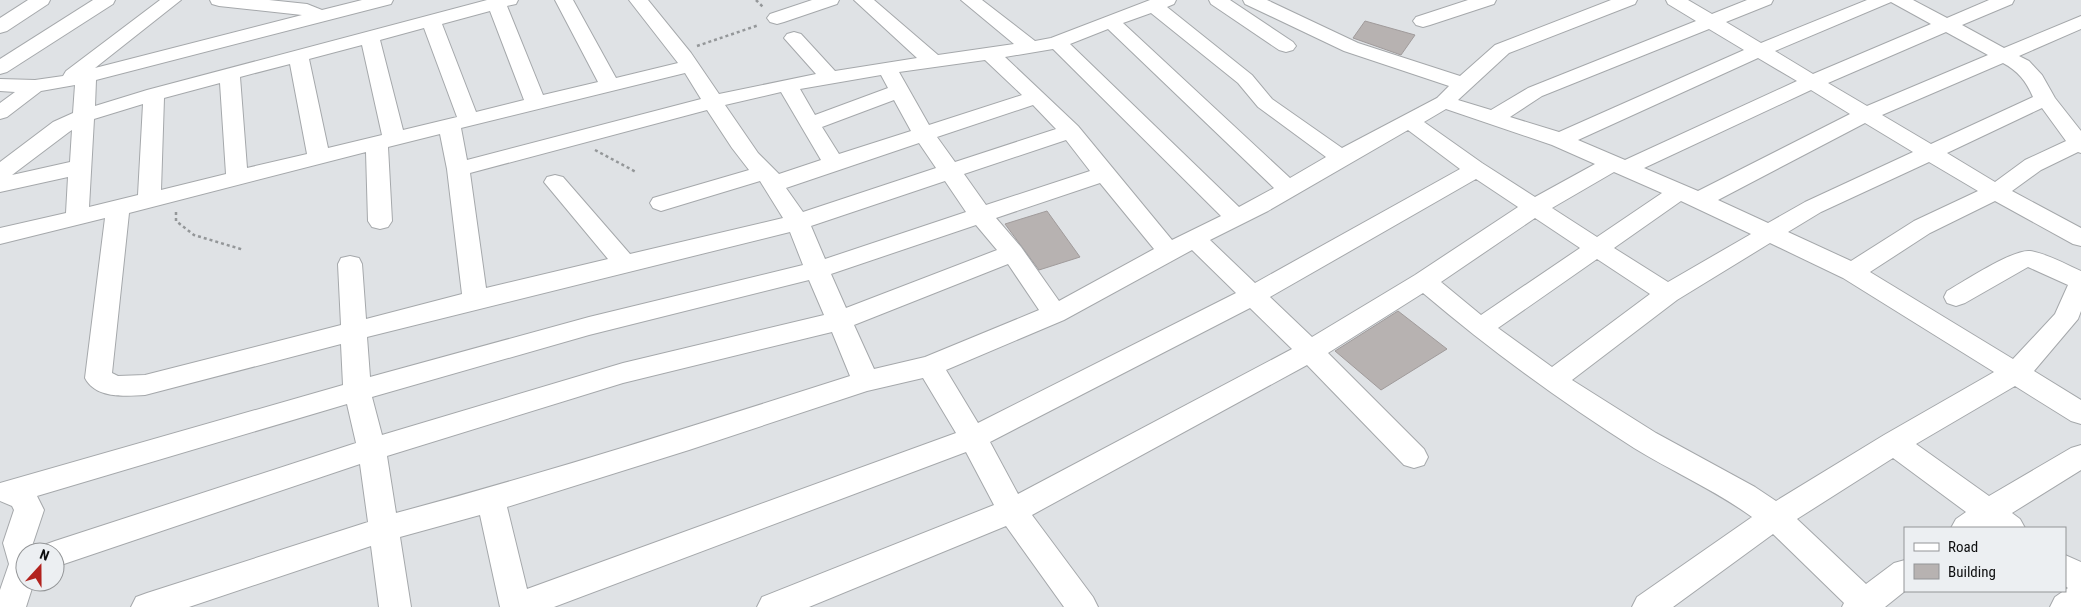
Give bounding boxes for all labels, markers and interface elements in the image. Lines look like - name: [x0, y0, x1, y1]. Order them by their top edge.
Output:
- legend: [1904, 527, 2066, 592]
- text: Road: [1948, 538, 1978, 556]
- north arrow: [15, 542, 65, 592]
- text: N: [38, 546, 52, 564]
- text: Building: [1948, 563, 1996, 581]

